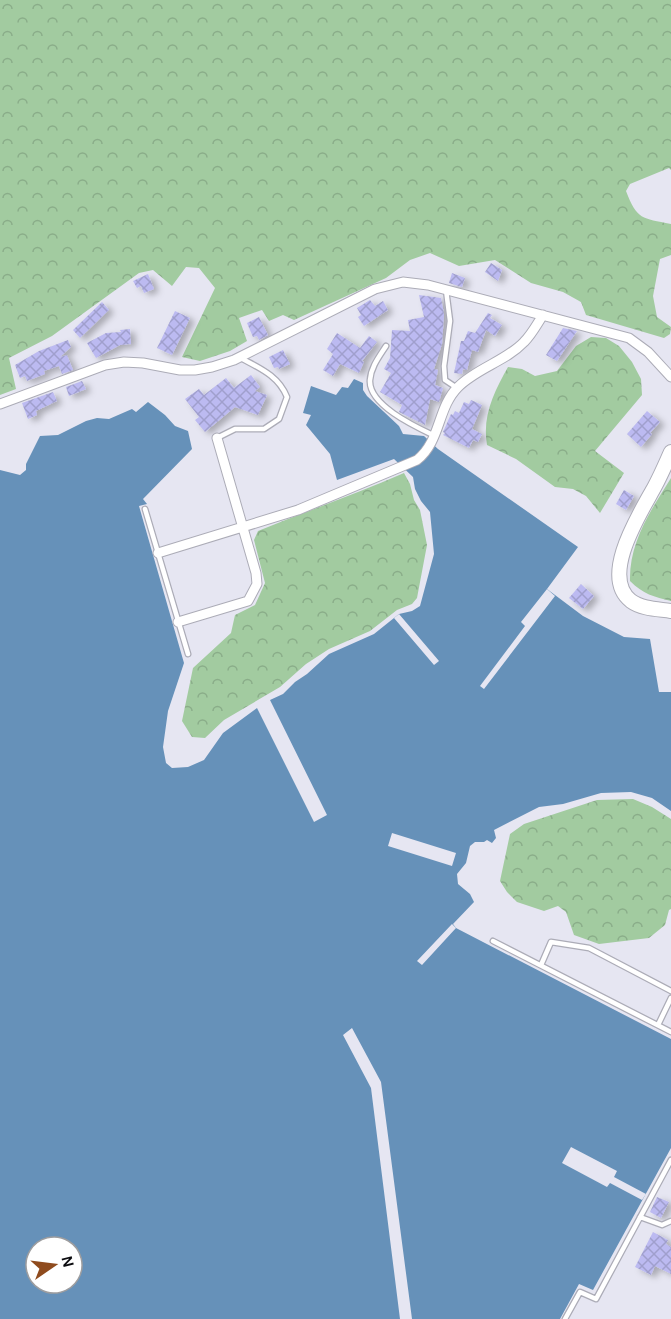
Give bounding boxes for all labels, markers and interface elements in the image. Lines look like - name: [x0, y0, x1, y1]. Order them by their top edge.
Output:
- north arrow: [24, 1235, 84, 1295]
- text: N: [57, 1254, 79, 1269]

